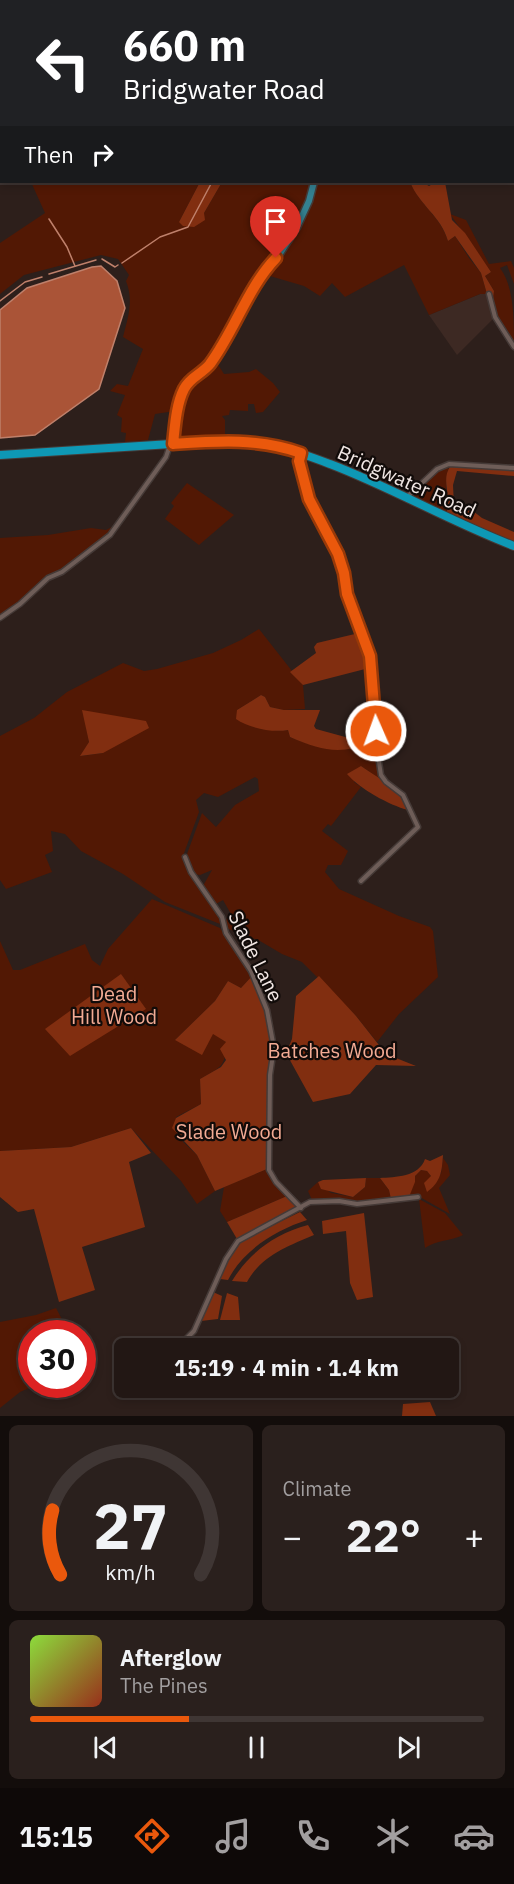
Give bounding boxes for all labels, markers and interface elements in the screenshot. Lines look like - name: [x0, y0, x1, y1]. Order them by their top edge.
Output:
- text: 660 m: [123, 18, 246, 73]
- icon: left: [24, 24, 102, 102]
- text: Bridgwater Road: [123, 71, 325, 106]
- icon: right: [86, 138, 119, 171]
- text: Then: [24, 140, 74, 169]
- pin: [250, 196, 301, 258]
- icon: arrive: [259, 205, 292, 238]
- street label: Bridgwater Road: [333, 438, 481, 524]
- position arrow: [344, 699, 408, 763]
- street label: Slade Lane: [222, 906, 290, 1006]
- park label: Dead Hill Wood: [71, 980, 157, 1030]
- park label: Batches Wood: [267, 1037, 397, 1064]
- park label: Slade Wood: [176, 1118, 282, 1145]
- speed limit sign: 30: [18, 1320, 96, 1398]
- text: 15:19 · 4 min · 1.4 km: [174, 1353, 399, 1382]
- text: Climate: [283, 1475, 351, 1502]
- text: 27: [93, 1485, 168, 1566]
- text: 22°: [346, 1506, 421, 1564]
- text: −: [283, 1515, 302, 1558]
- text: +: [464, 1515, 484, 1558]
- text: km/h: [106, 1558, 156, 1586]
- text: Afterglow: [120, 1643, 222, 1672]
- text: The Pines: [120, 1672, 208, 1699]
- icon: previous: [89, 1731, 122, 1764]
- icon: pause: [240, 1731, 273, 1764]
- icon: next: [392, 1731, 425, 1764]
- icon: directions: [131, 1815, 173, 1857]
- icon: music: [212, 1815, 254, 1857]
- icon: phone: [292, 1815, 334, 1857]
- icon: climate: [372, 1815, 414, 1857]
- icon: car: [453, 1815, 495, 1857]
- text: 15:15: [19, 1819, 93, 1854]

